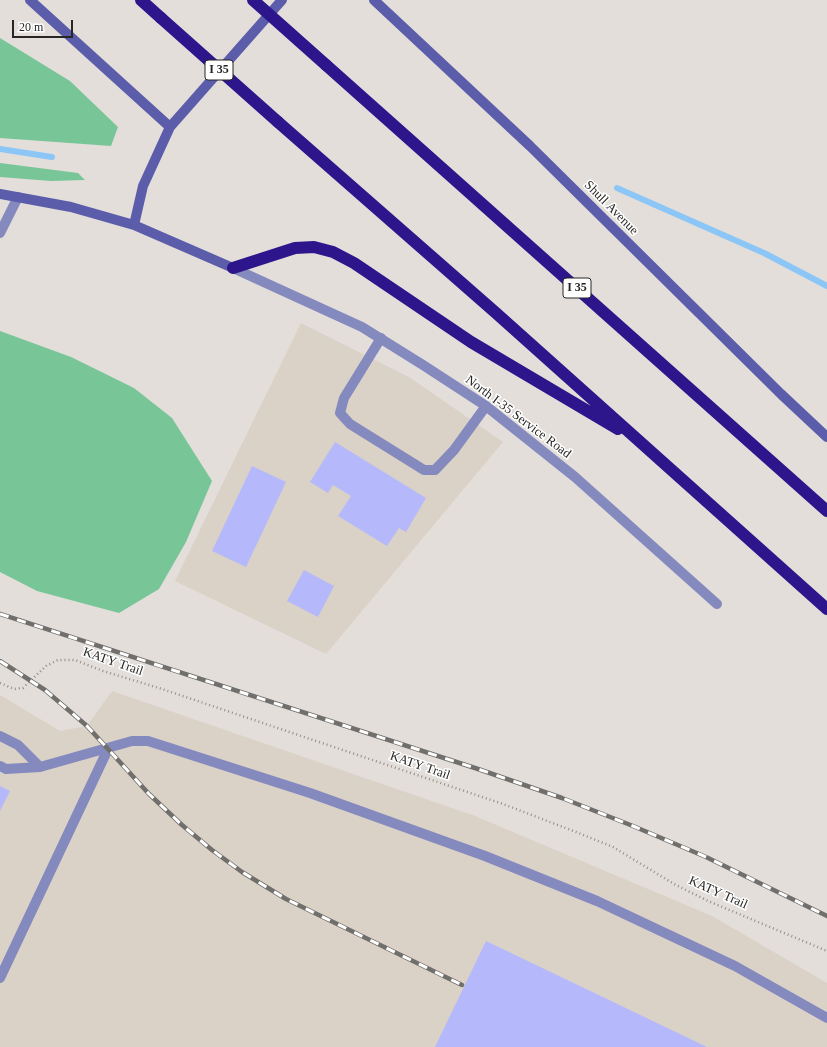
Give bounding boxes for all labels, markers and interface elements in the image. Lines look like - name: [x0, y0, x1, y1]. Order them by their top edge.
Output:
- scale bar: [14, 12, 75, 38]
- text: 20 m: [19, 20, 43, 34]
- road number: I 35: [205, 60, 233, 80]
- street label: Shull Avenue: [581, 178, 641, 238]
- road number: I 35: [563, 278, 591, 298]
- street label: North I-35 Service Road: [462, 372, 574, 462]
- street label: KATY Trail: [81, 644, 145, 680]
- street label: KATY Trail: [388, 748, 452, 784]
- street label: KATY Trail: [686, 873, 750, 913]

